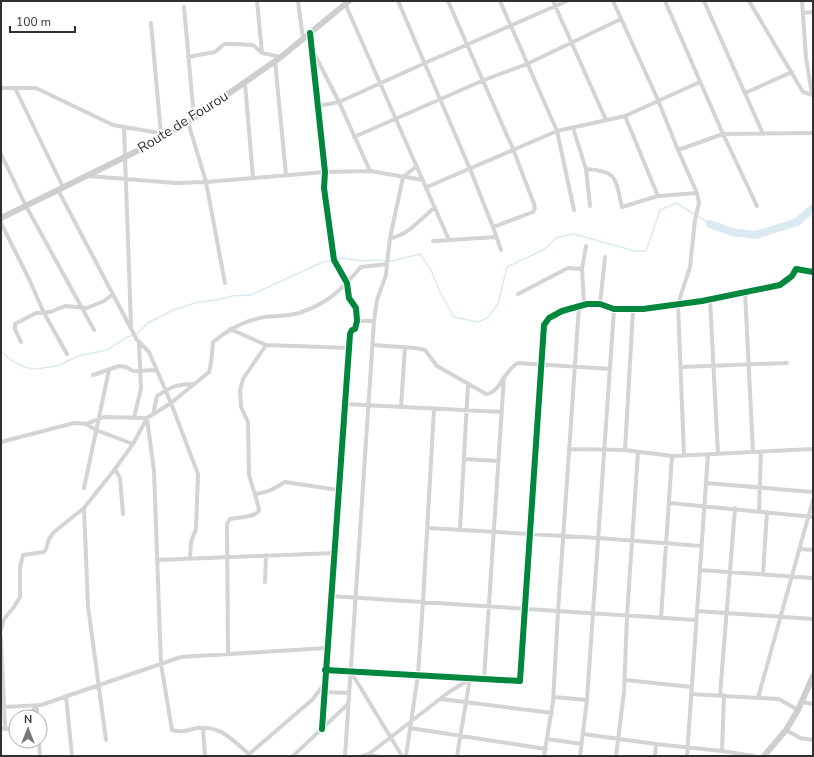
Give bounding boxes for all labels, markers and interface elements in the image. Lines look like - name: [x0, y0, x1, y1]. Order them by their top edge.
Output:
- scale bar: [10, 8, 75, 34]
- text: 100 m: [16, 14, 51, 30]
- street label: Route de Fourou: [134, 87, 232, 157]
- north arrow: [8, 709, 48, 749]
- text: N: [24, 712, 32, 727]

